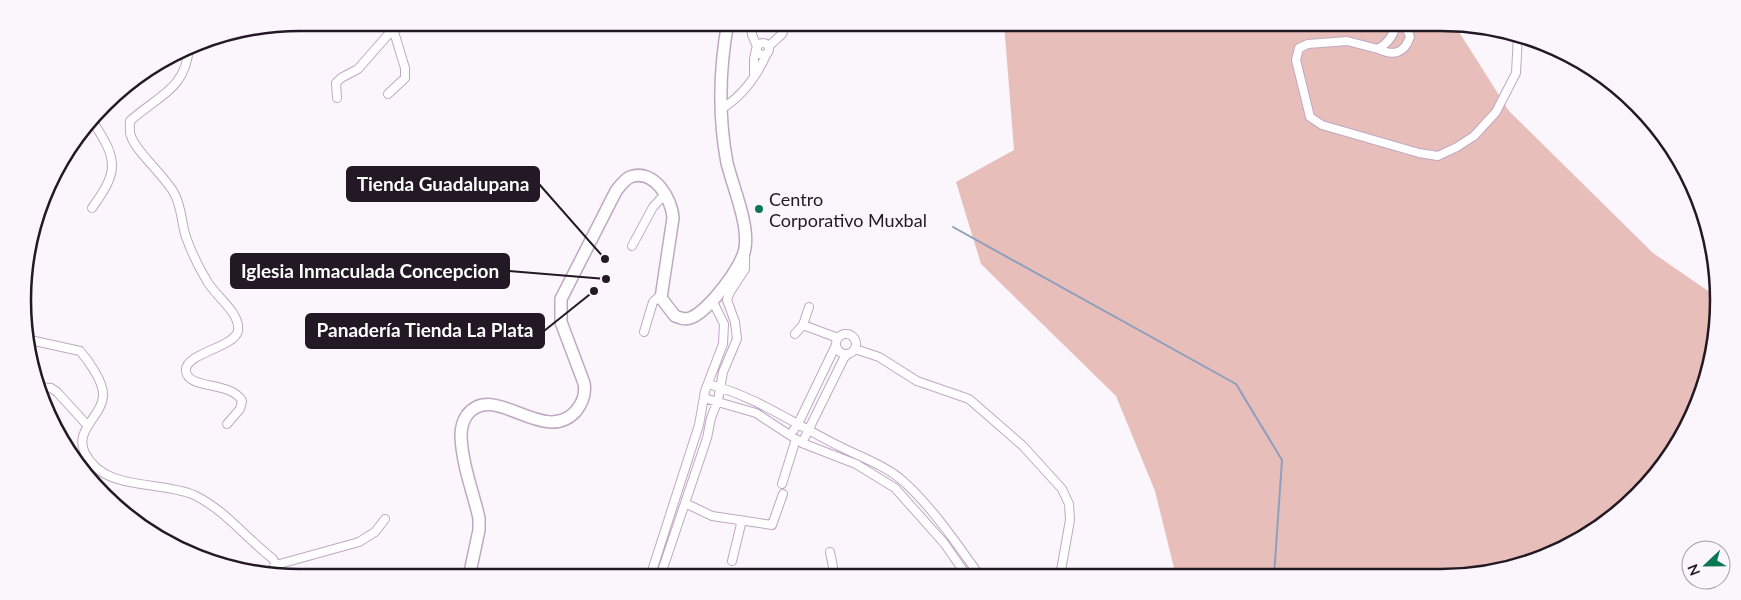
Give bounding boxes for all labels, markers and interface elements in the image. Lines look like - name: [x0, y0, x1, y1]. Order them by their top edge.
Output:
- callout: Tienda Guadalupana: [347, 167, 539, 201]
- text: Tienda Guadalupana: [357, 172, 529, 195]
- place label: Centro Corporativo Muxbal: [769, 188, 927, 231]
- marker: Centro Corporativo Muxbal: [753, 203, 765, 215]
- callout: Iglesia Inmaculada Concepcion: [231, 254, 509, 288]
- text: Iglesia Inmaculada Concepcion: [241, 259, 499, 282]
- callout: Panadería Tienda La Plata: [306, 314, 544, 348]
- text: Panadería Tienda La Plata: [317, 318, 533, 341]
- north arrow: [1681, 540, 1731, 590]
- text: N: [1684, 562, 1703, 578]

